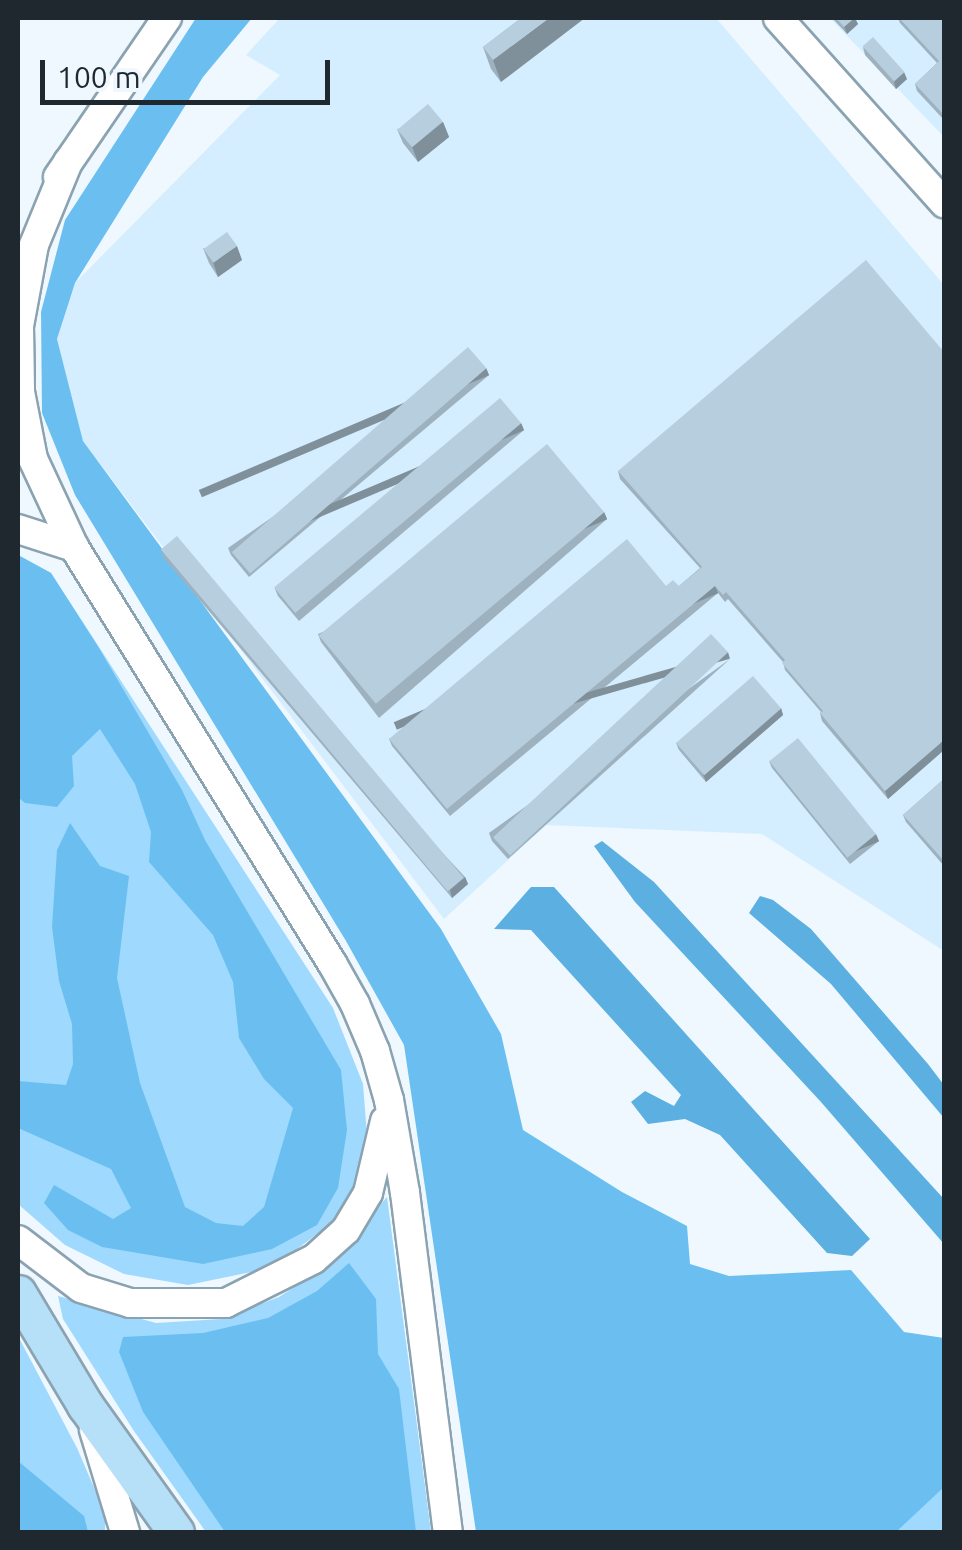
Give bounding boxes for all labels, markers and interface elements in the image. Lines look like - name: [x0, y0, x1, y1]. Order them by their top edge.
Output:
- scale bar: [45, 40, 335, 102]
- text: 100 m: [57, 60, 141, 94]

